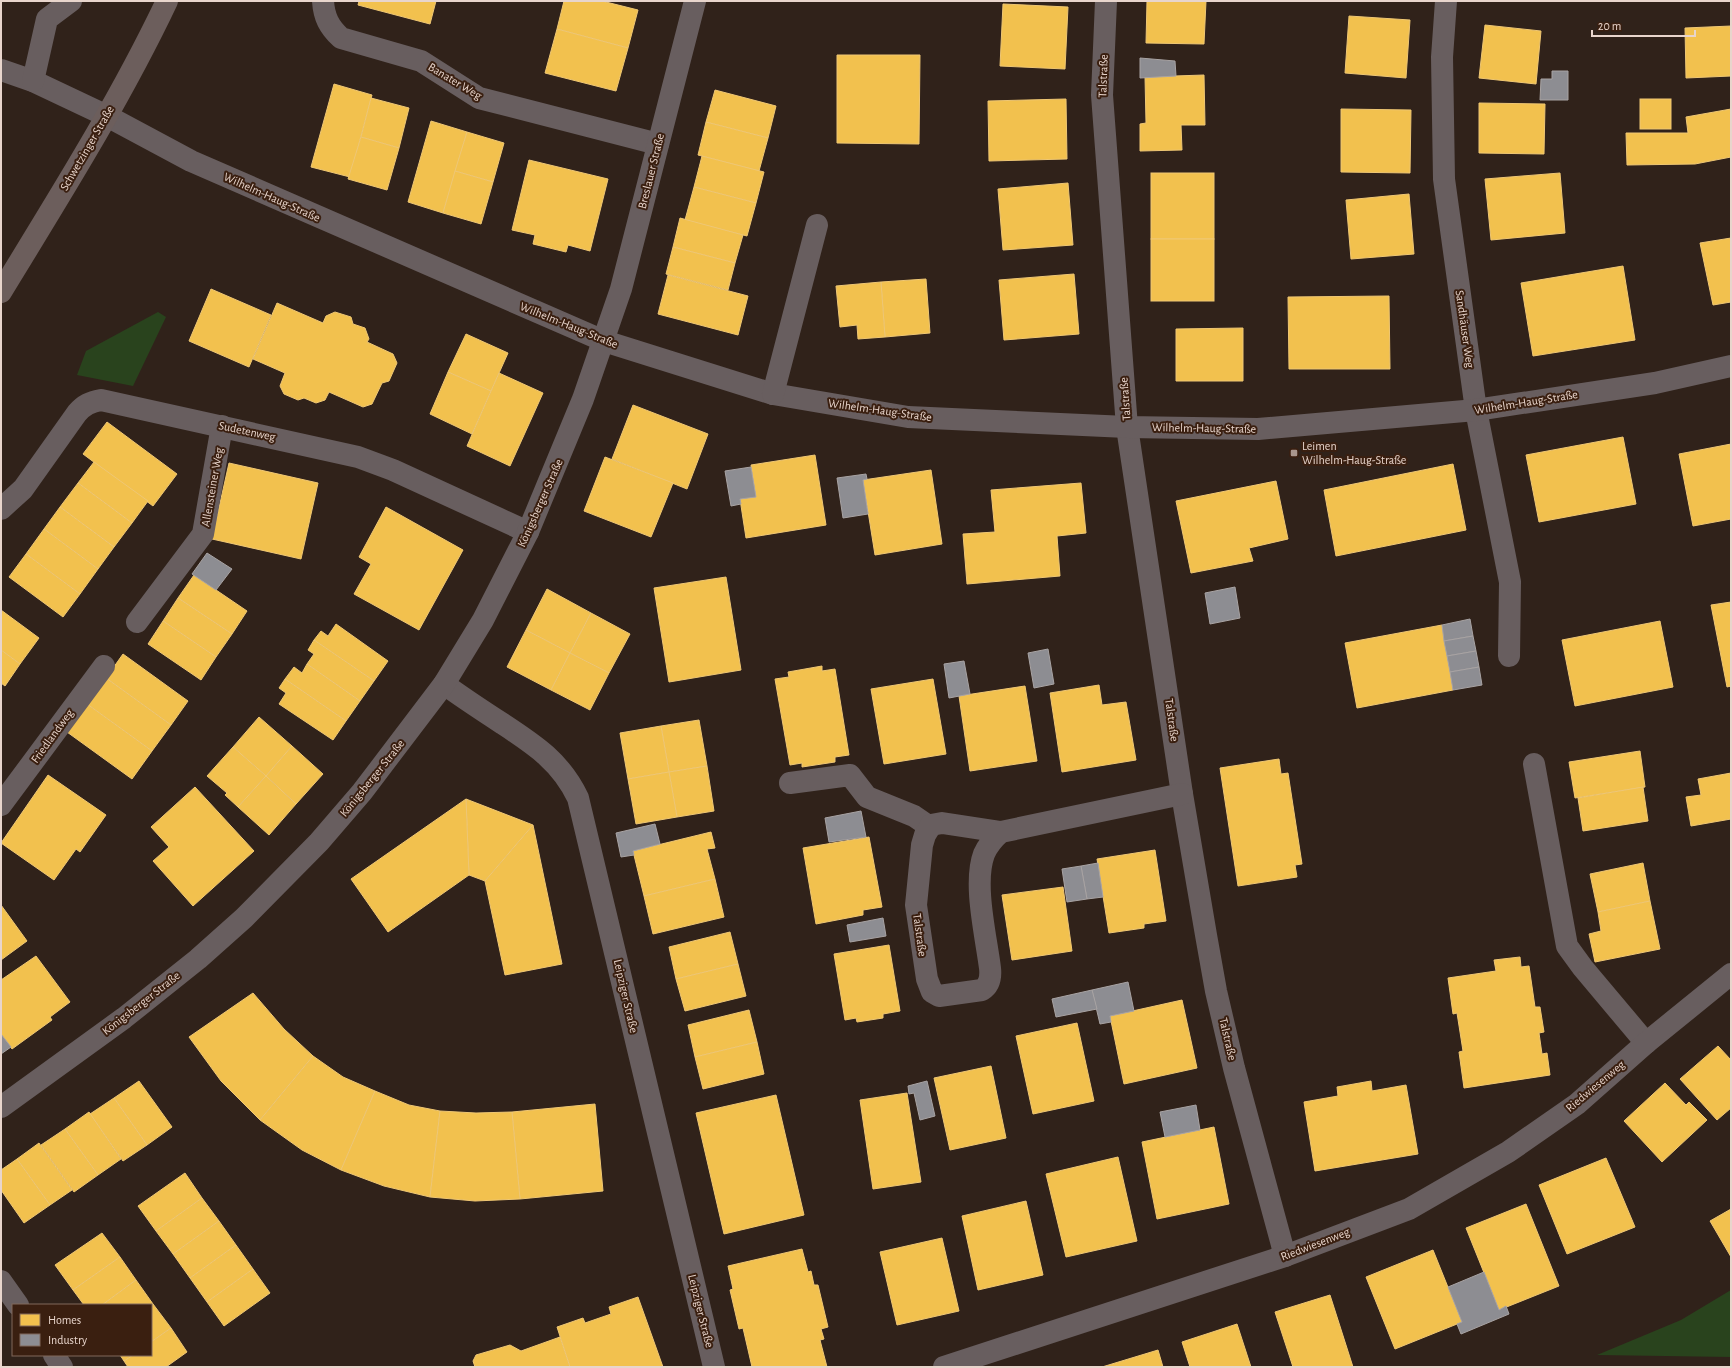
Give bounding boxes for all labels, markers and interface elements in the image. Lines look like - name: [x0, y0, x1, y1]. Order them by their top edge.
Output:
- scale bar: [1592, 12, 1695, 38]
- text: 20 m: [1598, 20, 1621, 32]
- street label: Talstraße: [1096, 54, 1110, 98]
- street label: Banater Weg: [426, 60, 484, 102]
- street label: Schwetzinger Straße: [58, 104, 116, 192]
- street label: Breslauer Straße: [636, 132, 666, 210]
- street label: Wilhelm-Haug-Straße: [222, 170, 322, 224]
- street label: Sandhäuser Weg: [1454, 289, 1476, 369]
- street label: Wilhelm-Haug-Straße: [518, 300, 620, 350]
- street label: Talstraße: [1118, 377, 1132, 421]
- street label: Wilhelm-Haug-Straße: [1474, 388, 1578, 416]
- street label: Wilhelm-Haug-Straße: [827, 397, 933, 423]
- street label: Sudetenweg: [217, 419, 277, 443]
- street label: Wilhelm-Haug-Straße: [1152, 421, 1256, 435]
- place label: Leimen Wilhelm-Haug-Straße: [1302, 440, 1406, 466]
- street label: Allensteiner Weg: [199, 446, 225, 528]
- marker: Leimen Wilhelm-Haug-Straße: [1289, 448, 1299, 458]
- street label: Königsberger Straße: [515, 457, 565, 549]
- street label: Talstraße: [1163, 698, 1181, 742]
- street label: Friedlandweg: [29, 707, 76, 765]
- street label: Königsberger Straße: [337, 737, 407, 819]
- street label: Talstraße: [911, 913, 929, 957]
- street label: Leipziger Straße: [612, 958, 640, 1034]
- street label: Königsberger Straße: [100, 969, 182, 1037]
- street label: Talstraße: [1217, 1017, 1239, 1061]
- street label: Riedwiesenweg: [1563, 1058, 1627, 1114]
- street label: Riedwiesenweg: [1279, 1225, 1351, 1263]
- street label: Leipziger Straße: [686, 1273, 716, 1349]
- legend: [12, 1304, 152, 1356]
- text: Homes: [48, 1314, 81, 1326]
- text: Industry: [48, 1334, 87, 1347]

